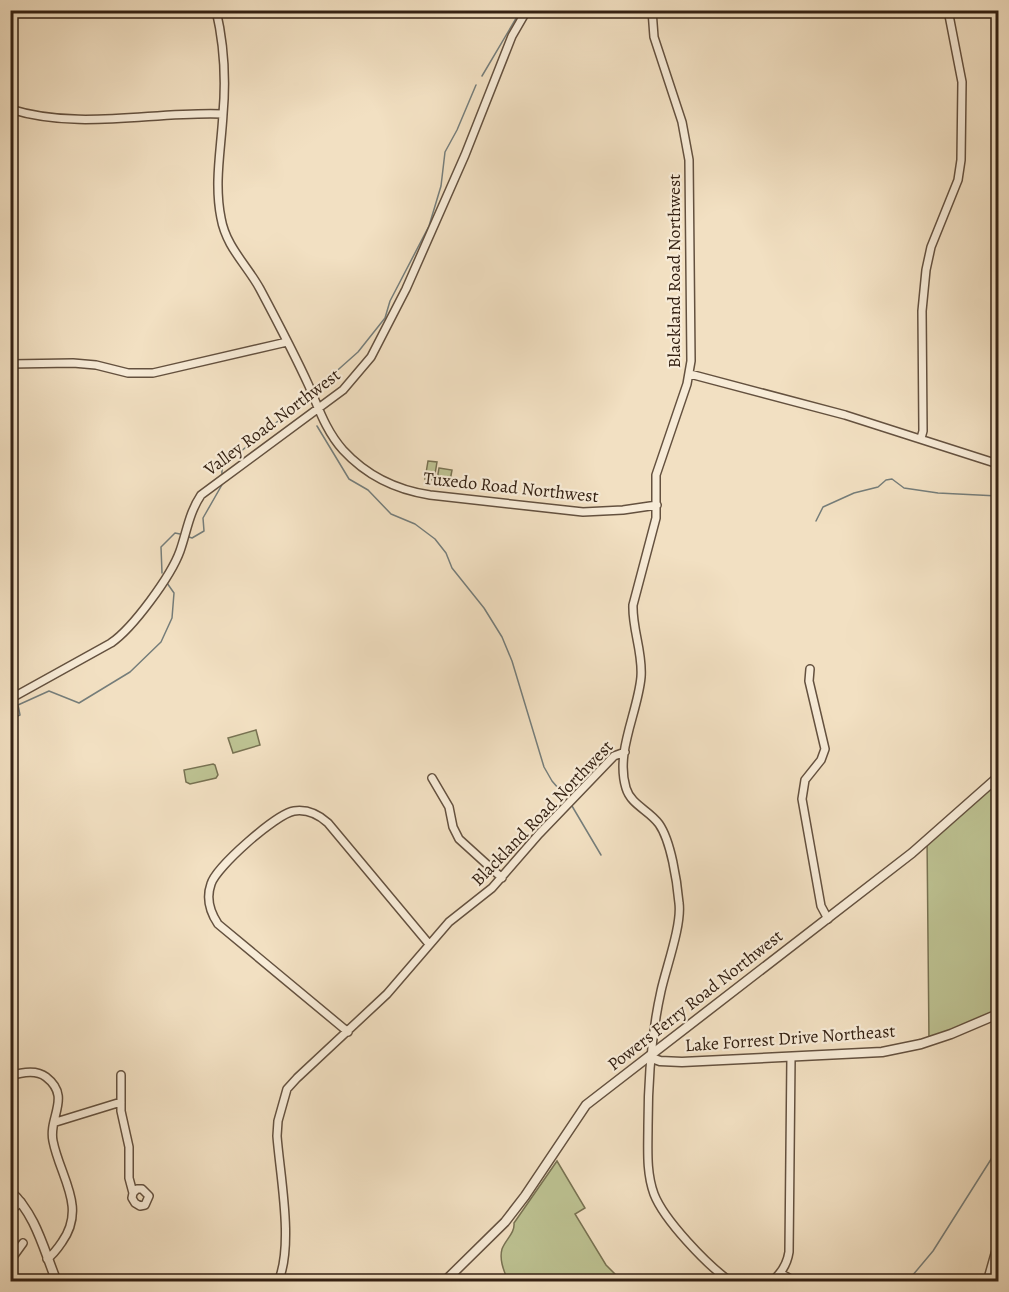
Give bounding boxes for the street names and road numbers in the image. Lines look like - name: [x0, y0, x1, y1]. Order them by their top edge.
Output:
- street label: Blackland Road Northwest: [662, 174, 686, 368]
- street label: Valley Road Northwest: [198, 363, 345, 482]
- street label: Tuxedo Road Northwest: [422, 466, 600, 508]
- street label: Blackland Road Northwest: [466, 735, 618, 891]
- street label: Powers Ferry Road Northwest: [602, 924, 788, 1076]
- street label: Lake Forrest Drive Northeast: [684, 1019, 896, 1057]

